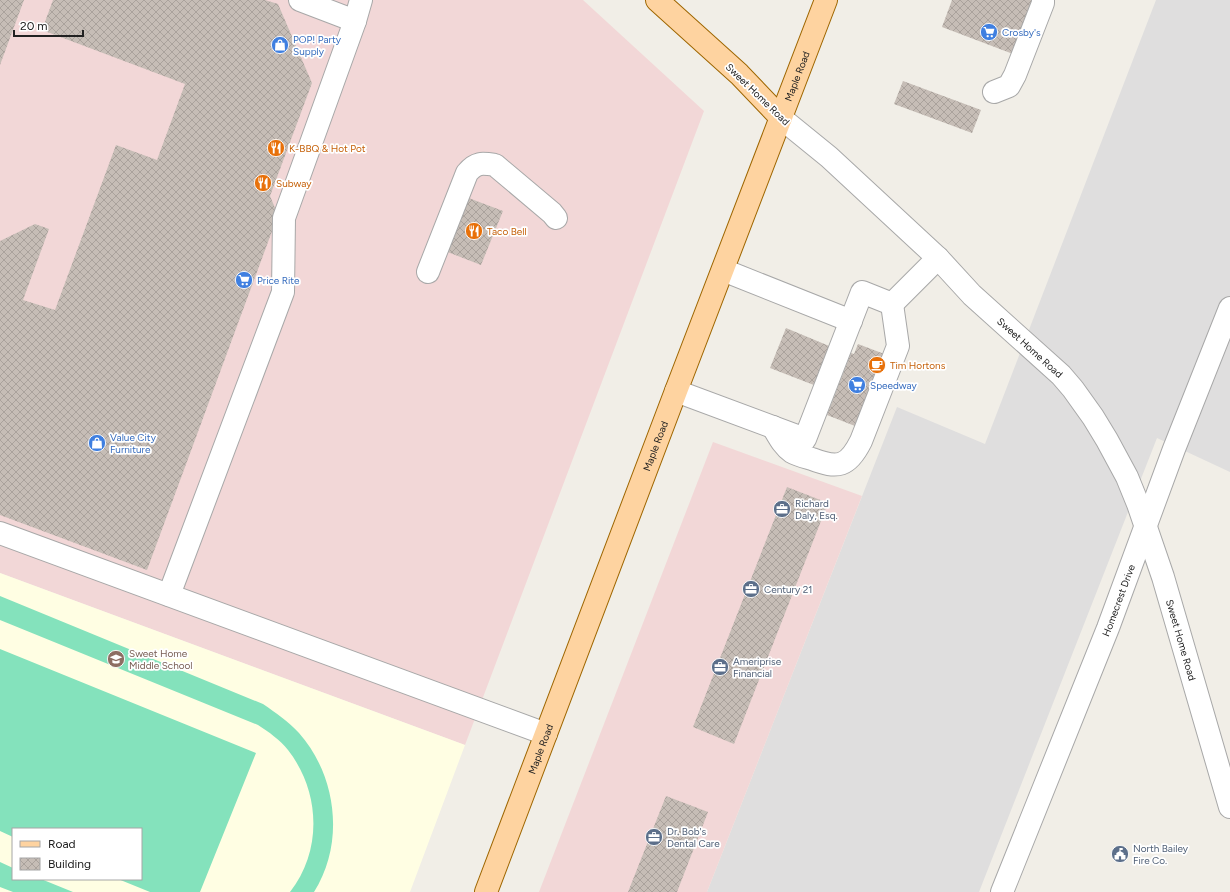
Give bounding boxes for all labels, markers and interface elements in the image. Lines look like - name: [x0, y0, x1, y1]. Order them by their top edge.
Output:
- scale bar: [14, 12, 83, 38]
- text: 20 m: [20, 19, 48, 33]
- supermarket icon: Crosby's: [979, 22, 999, 42]
- place label: Crosby's: [1002, 26, 1041, 39]
- place label: POP! Party Supply: [293, 33, 342, 58]
- shop icon: POP! Party Supply: [270, 35, 290, 55]
- street label: Maple Road: [782, 49, 813, 103]
- street label: Sweet Home Road: [723, 61, 792, 128]
- restaurant icon: K-BBQ & Hot Pot: [266, 138, 286, 158]
- place label: K-BBQ & Hot Pot: [289, 142, 366, 155]
- restaurant icon: Subway: [253, 173, 273, 193]
- place label: Subway: [276, 177, 312, 190]
- restaurant icon: Taco Bell: [464, 221, 484, 241]
- place label: Taco Bell: [487, 225, 527, 238]
- supermarket icon: Price Rite: [234, 270, 254, 290]
- place label: Price Rite: [257, 274, 300, 287]
- street label: Sweet Home Road: [994, 315, 1066, 381]
- cafe icon: Tim Hortons: [867, 355, 887, 375]
- place label: Tim Hortons: [890, 359, 946, 372]
- supermarket icon: Speedway: [847, 375, 867, 395]
- place label: Speedway: [870, 379, 918, 392]
- street label: Maple Road: [640, 419, 671, 473]
- place label: Value City Furniture: [110, 431, 157, 456]
- shop icon: Value City Furniture: [87, 433, 107, 453]
- place label: Richard Daly, Esq.: [795, 497, 838, 522]
- office icon: Richard Daly, Esq.: [772, 499, 792, 519]
- street label: Homecrest Drive: [1099, 562, 1138, 638]
- office icon: Century 21: [741, 579, 761, 599]
- place label: Century 21: [764, 583, 812, 596]
- street label: Sweet Home Road: [1163, 598, 1199, 682]
- place label: Sweet Home Middle School: [129, 647, 193, 672]
- school or university icon: Sweet Home Middle School: [106, 649, 126, 669]
- place label: Ameriprise Financial: [733, 655, 782, 680]
- office icon: Ameriprise Financial: [710, 657, 730, 677]
- street label: Maple Road: [525, 722, 556, 776]
- place label: Dr. Bob's Dental Care: [667, 825, 720, 850]
- office icon: Dr. Bob's Dental Care: [644, 827, 664, 847]
- legend: [12, 828, 142, 880]
- text: Road: [48, 837, 76, 851]
- place label: North Bailey Fire Co.: [1133, 842, 1189, 867]
- public building icon: North Bailey Fire Co.: [1110, 844, 1130, 864]
- text: Building: [48, 857, 91, 871]

